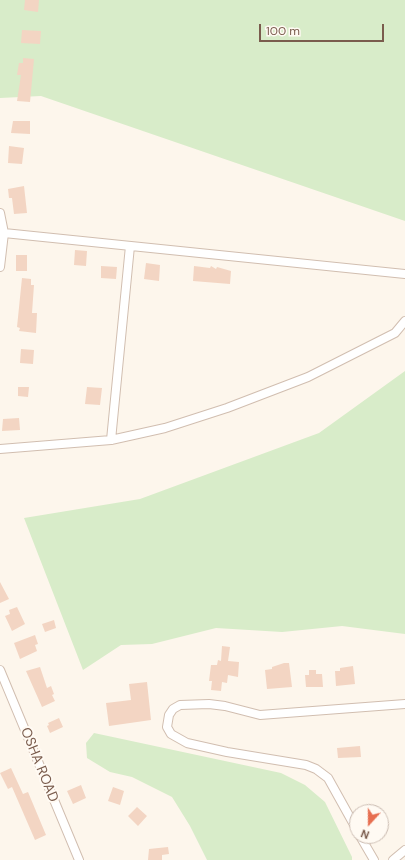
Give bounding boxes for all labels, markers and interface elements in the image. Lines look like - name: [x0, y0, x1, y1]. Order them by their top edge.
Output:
- scale bar: [261, 16, 386, 42]
- text: 100 m: [266, 23, 300, 39]
- street label: OSHA ROAD: [16, 725, 62, 805]
- north arrow: [349, 804, 389, 844]
- text: N: [359, 826, 371, 842]

